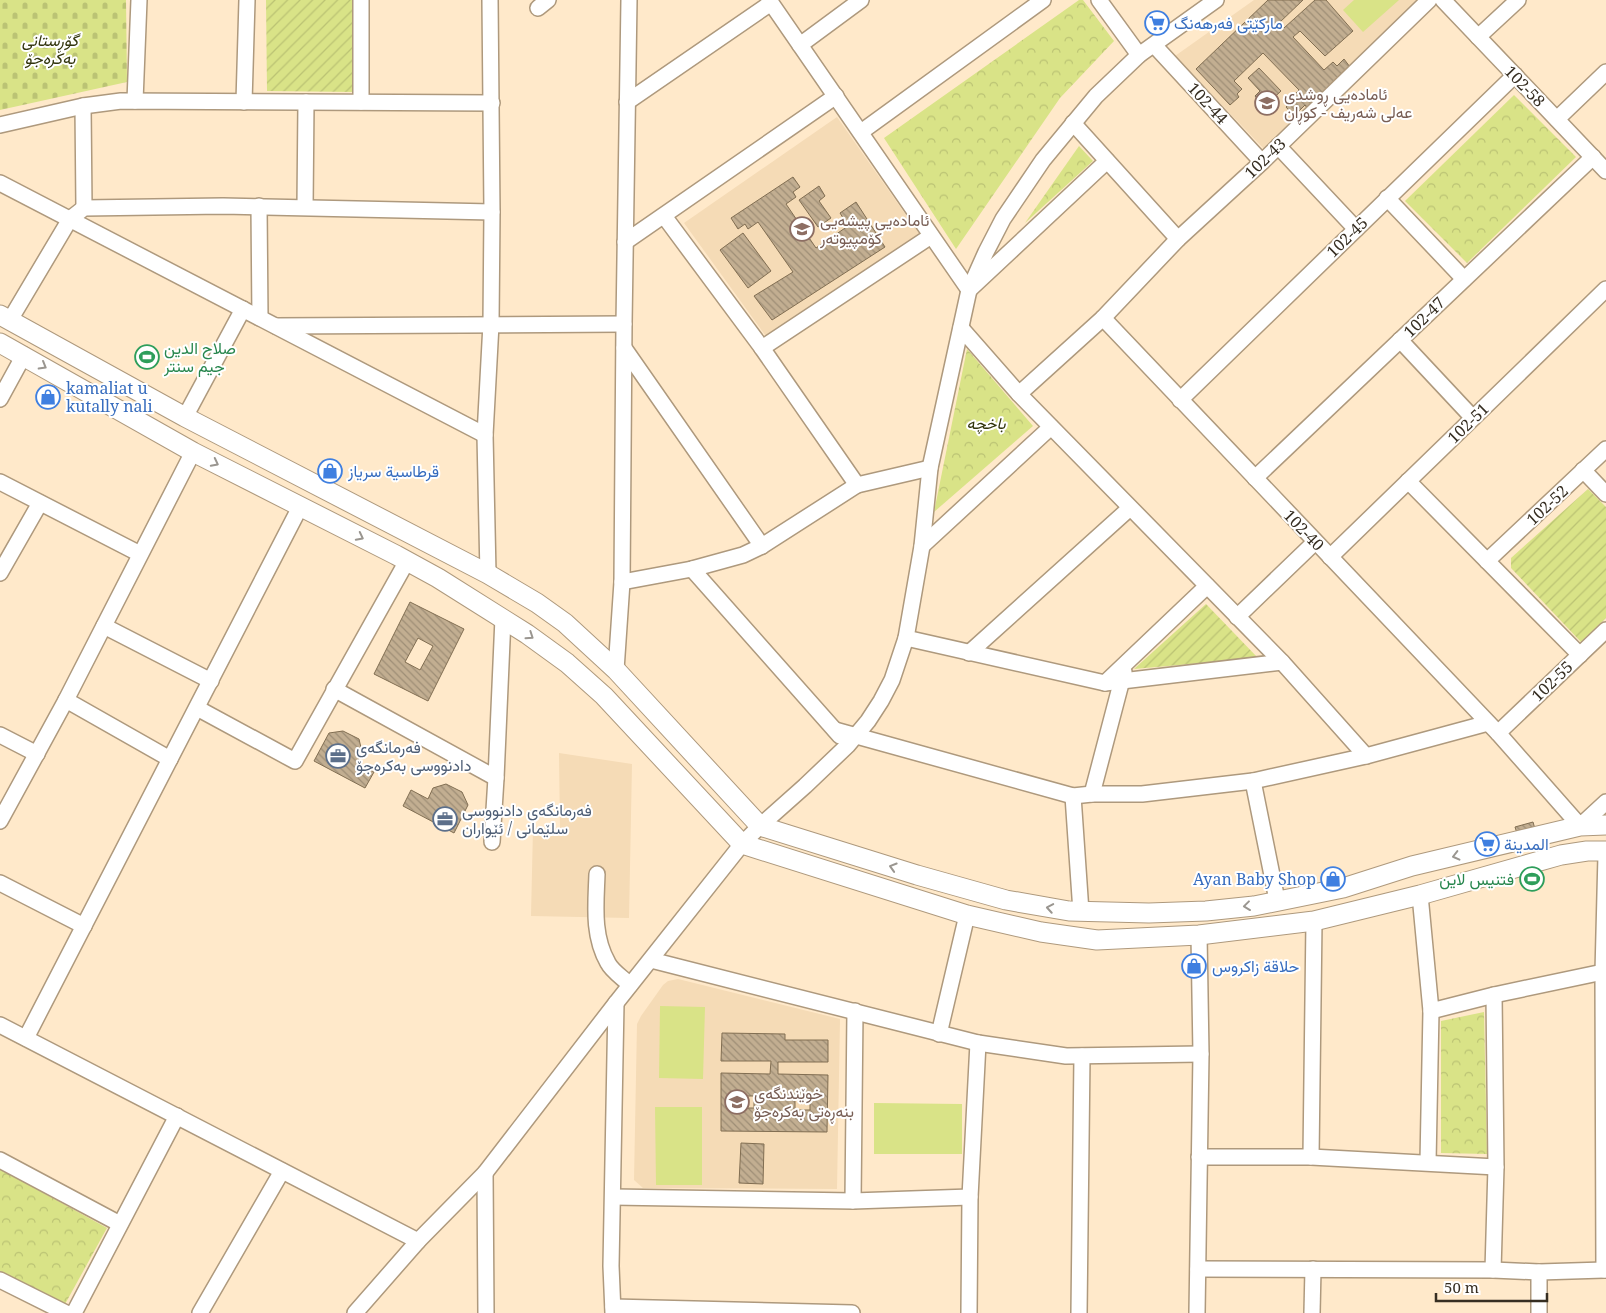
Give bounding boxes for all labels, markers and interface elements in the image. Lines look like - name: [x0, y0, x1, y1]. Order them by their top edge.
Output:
- supermarket icon: مارکێتی فەرهەنگ: [1144, 10, 1170, 36]
- place label: مارکێتی فەرهەنگ: [1174, 12, 1283, 34]
- park label: گۆڕستانی بەکرەجۆ: [22, 29, 81, 69]
- street label: 102-58: [1500, 60, 1550, 112]
- street label: 102-44: [1183, 77, 1233, 129]
- place label: ئامادەیی ڕوشدی عەلی شەریف - کوڕان: [1284, 83, 1412, 125]
- school or university icon: ئامادەیی ڕوشدی عەلی شەریف - کوڕان: [1254, 90, 1280, 116]
- street label: 102-43: [1239, 133, 1291, 183]
- place label: ئامادەیی پیشەیی کۆمپیوتەر: [819, 209, 929, 250]
- street label: 102-45: [1321, 212, 1373, 262]
- school or university icon: ئامادەیی پیشەیی کۆمپیوتەر: [789, 216, 815, 242]
- street label: 102-47: [1398, 292, 1450, 342]
- place label: صلاح الدين جيم سنتر: [163, 337, 236, 377]
- sports icon: صلاح الدين جيم سنتر: [134, 344, 160, 370]
- one-way arrow: [37, 360, 46, 370]
- place label: kamaliat u kutally nali: [66, 377, 153, 417]
- shop icon: kamaliat u kutally nali: [35, 384, 61, 410]
- street label: 102-51: [1442, 398, 1494, 448]
- park label: باخچە: [967, 412, 1007, 435]
- one-way arrow: [210, 457, 219, 467]
- shop icon: قرطاسية سرياز: [317, 458, 343, 484]
- place label: قرطاسية سرياز: [347, 460, 439, 482]
- street label: 102-52: [1521, 480, 1573, 530]
- street label: 102-40: [1279, 504, 1329, 556]
- one-way arrow: [354, 531, 363, 541]
- one-way arrow: [524, 630, 534, 639]
- street label: 102-55: [1526, 656, 1578, 706]
- place label: فەرمانگەی دادنووسی بەکرەجۆ: [356, 736, 471, 776]
- office icon: فەرمانگەی دادنووسی بەکرەجۆ: [325, 743, 351, 769]
- place label: فەرمانگەی دادنووسی سلێمانی / ئێواران: [462, 799, 592, 839]
- office icon: فەرمانگەی دادنووسی سلێمانی / ئێواران: [432, 806, 458, 832]
- supermarket icon: المدينة: [1474, 831, 1500, 857]
- place label: المدينة: [1504, 833, 1549, 855]
- one-way arrow: [1451, 850, 1460, 861]
- one-way arrow: [890, 863, 898, 873]
- shop icon: Ayan Baby Shop: [1320, 866, 1346, 892]
- sports icon: فتنيس لاين: [1519, 866, 1545, 892]
- place label: Ayan Baby Shop: [1193, 868, 1316, 890]
- place label: فتنيس لاين: [1439, 868, 1514, 890]
- one-way arrow: [1243, 900, 1251, 911]
- one-way arrow: [1046, 904, 1055, 914]
- shop icon: حلاقة زاکروس: [1181, 953, 1207, 979]
- place label: حلاقة زاکروس: [1212, 955, 1300, 977]
- place label: خوێندنگەی بنەڕەتی بەکرەجۆ: [754, 1082, 854, 1124]
- school or university icon: خوێندنگەی بنەڕەتی بەکرەجۆ: [724, 1089, 750, 1115]
- scale bar: [1436, 1270, 1547, 1302]
- text: 50 m: [1444, 1277, 1479, 1297]

